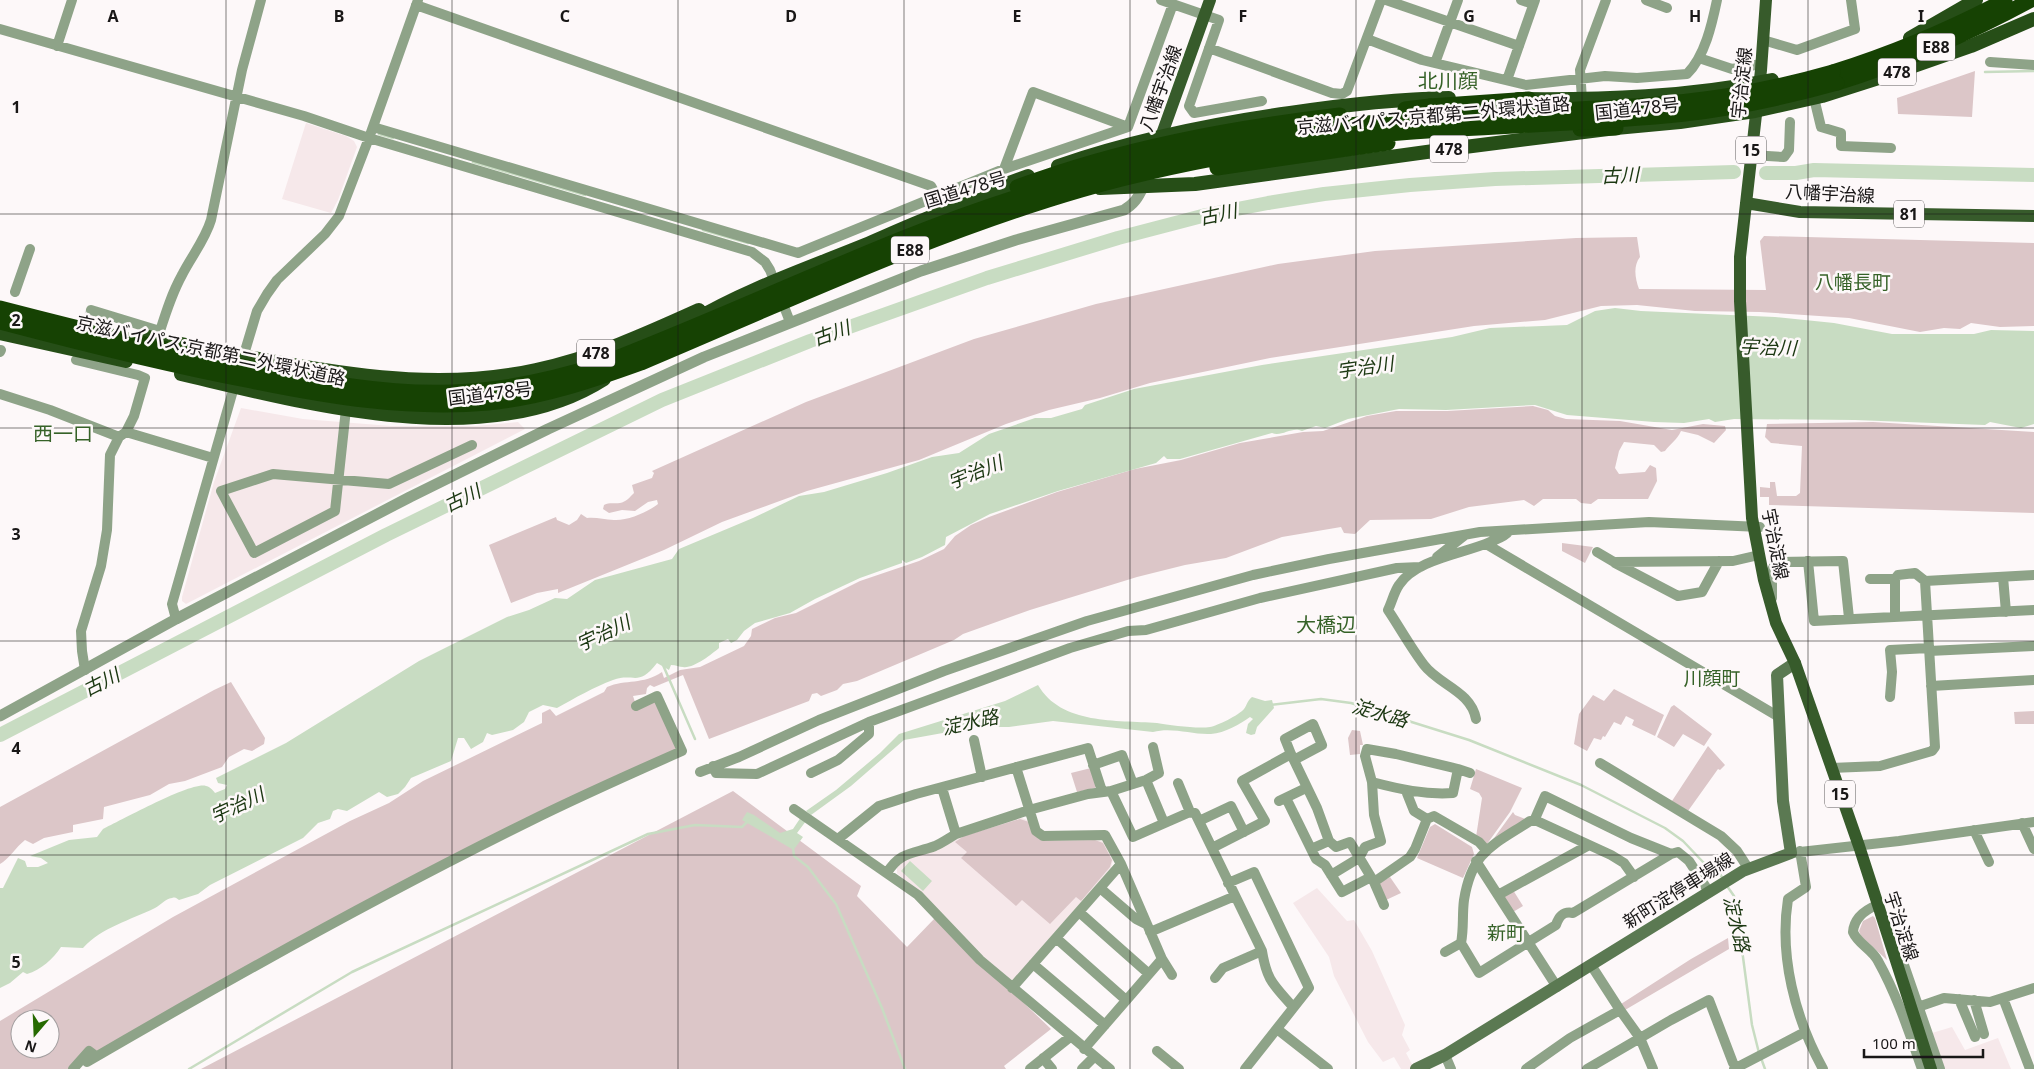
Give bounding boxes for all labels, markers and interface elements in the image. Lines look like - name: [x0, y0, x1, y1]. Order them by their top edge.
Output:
- text: A: [107, 5, 119, 27]
- text: B: [334, 5, 344, 27]
- text: C: [560, 5, 570, 27]
- text: D: [785, 5, 797, 27]
- text: E: [1013, 5, 1022, 27]
- text: F: [1239, 5, 1247, 27]
- text: G: [1463, 5, 1475, 27]
- text: H: [1689, 5, 1701, 27]
- text: I: [1918, 5, 1924, 27]
- road number: E88: [1917, 34, 1955, 61]
- street label: 八幡宇治線: [1133, 42, 1187, 134]
- street label: 宇治淀線: [1725, 46, 1757, 120]
- road number: 478: [1878, 58, 1916, 86]
- district label: 北川顔: [1418, 67, 1478, 94]
- street label: 京滋バイパス;京都第二外環状道路: [1295, 91, 1571, 139]
- street label: 国道478号: [1594, 92, 1680, 124]
- text: 1: [11, 96, 21, 118]
- road number: 478: [1430, 136, 1468, 162]
- road number: 15: [1736, 136, 1766, 164]
- water label: 古川: [1601, 161, 1641, 189]
- street label: 国道478号: [921, 165, 1009, 213]
- street label: 八幡宇治線: [1784, 179, 1876, 207]
- water label: 古川: [1197, 197, 1241, 231]
- road number: 81: [1894, 200, 1924, 228]
- road number: E88: [891, 236, 929, 264]
- district label: 八幡長町: [1815, 269, 1891, 295]
- text: 2: [11, 309, 21, 331]
- street label: 京滋バイパス;京都第二外環状道路: [74, 310, 348, 390]
- water label: 古川: [809, 314, 855, 352]
- water label: 宇治川: [1739, 333, 1799, 361]
- road number: 478: [577, 339, 615, 366]
- water label: 宇治川: [1335, 350, 1397, 384]
- street label: 国道478号: [446, 376, 534, 410]
- district label: 西一口: [33, 420, 93, 447]
- water label: 宇治川: [944, 449, 1008, 495]
- water label: 古川: [439, 477, 487, 518]
- street label: 宇治淀線: [1757, 506, 1795, 582]
- text: 3: [11, 523, 21, 545]
- water label: 宇治川: [572, 608, 636, 657]
- district label: 大橋辺: [1296, 611, 1356, 638]
- water label: 古川: [78, 661, 126, 702]
- district label: 川顔町: [1683, 665, 1741, 691]
- water label: 淀水路: [1349, 693, 1413, 734]
- water label: 淀水路: [939, 703, 1003, 741]
- text: 4: [11, 737, 21, 759]
- water label: 宇治川: [206, 780, 270, 829]
- road number: 15: [1825, 781, 1855, 808]
- street label: 新町淀停車場線: [1618, 846, 1738, 934]
- street label: 宇治淀線: [1879, 888, 1925, 964]
- water label: 淀水路: [1718, 893, 1757, 957]
- district label: 新町: [1487, 920, 1525, 946]
- text: 5: [11, 951, 21, 973]
- north arrow: [10, 1009, 60, 1059]
- scale bar: [1864, 1026, 1983, 1058]
- text: 100 m: [1872, 1033, 1916, 1053]
- text: N: [22, 1036, 39, 1058]

